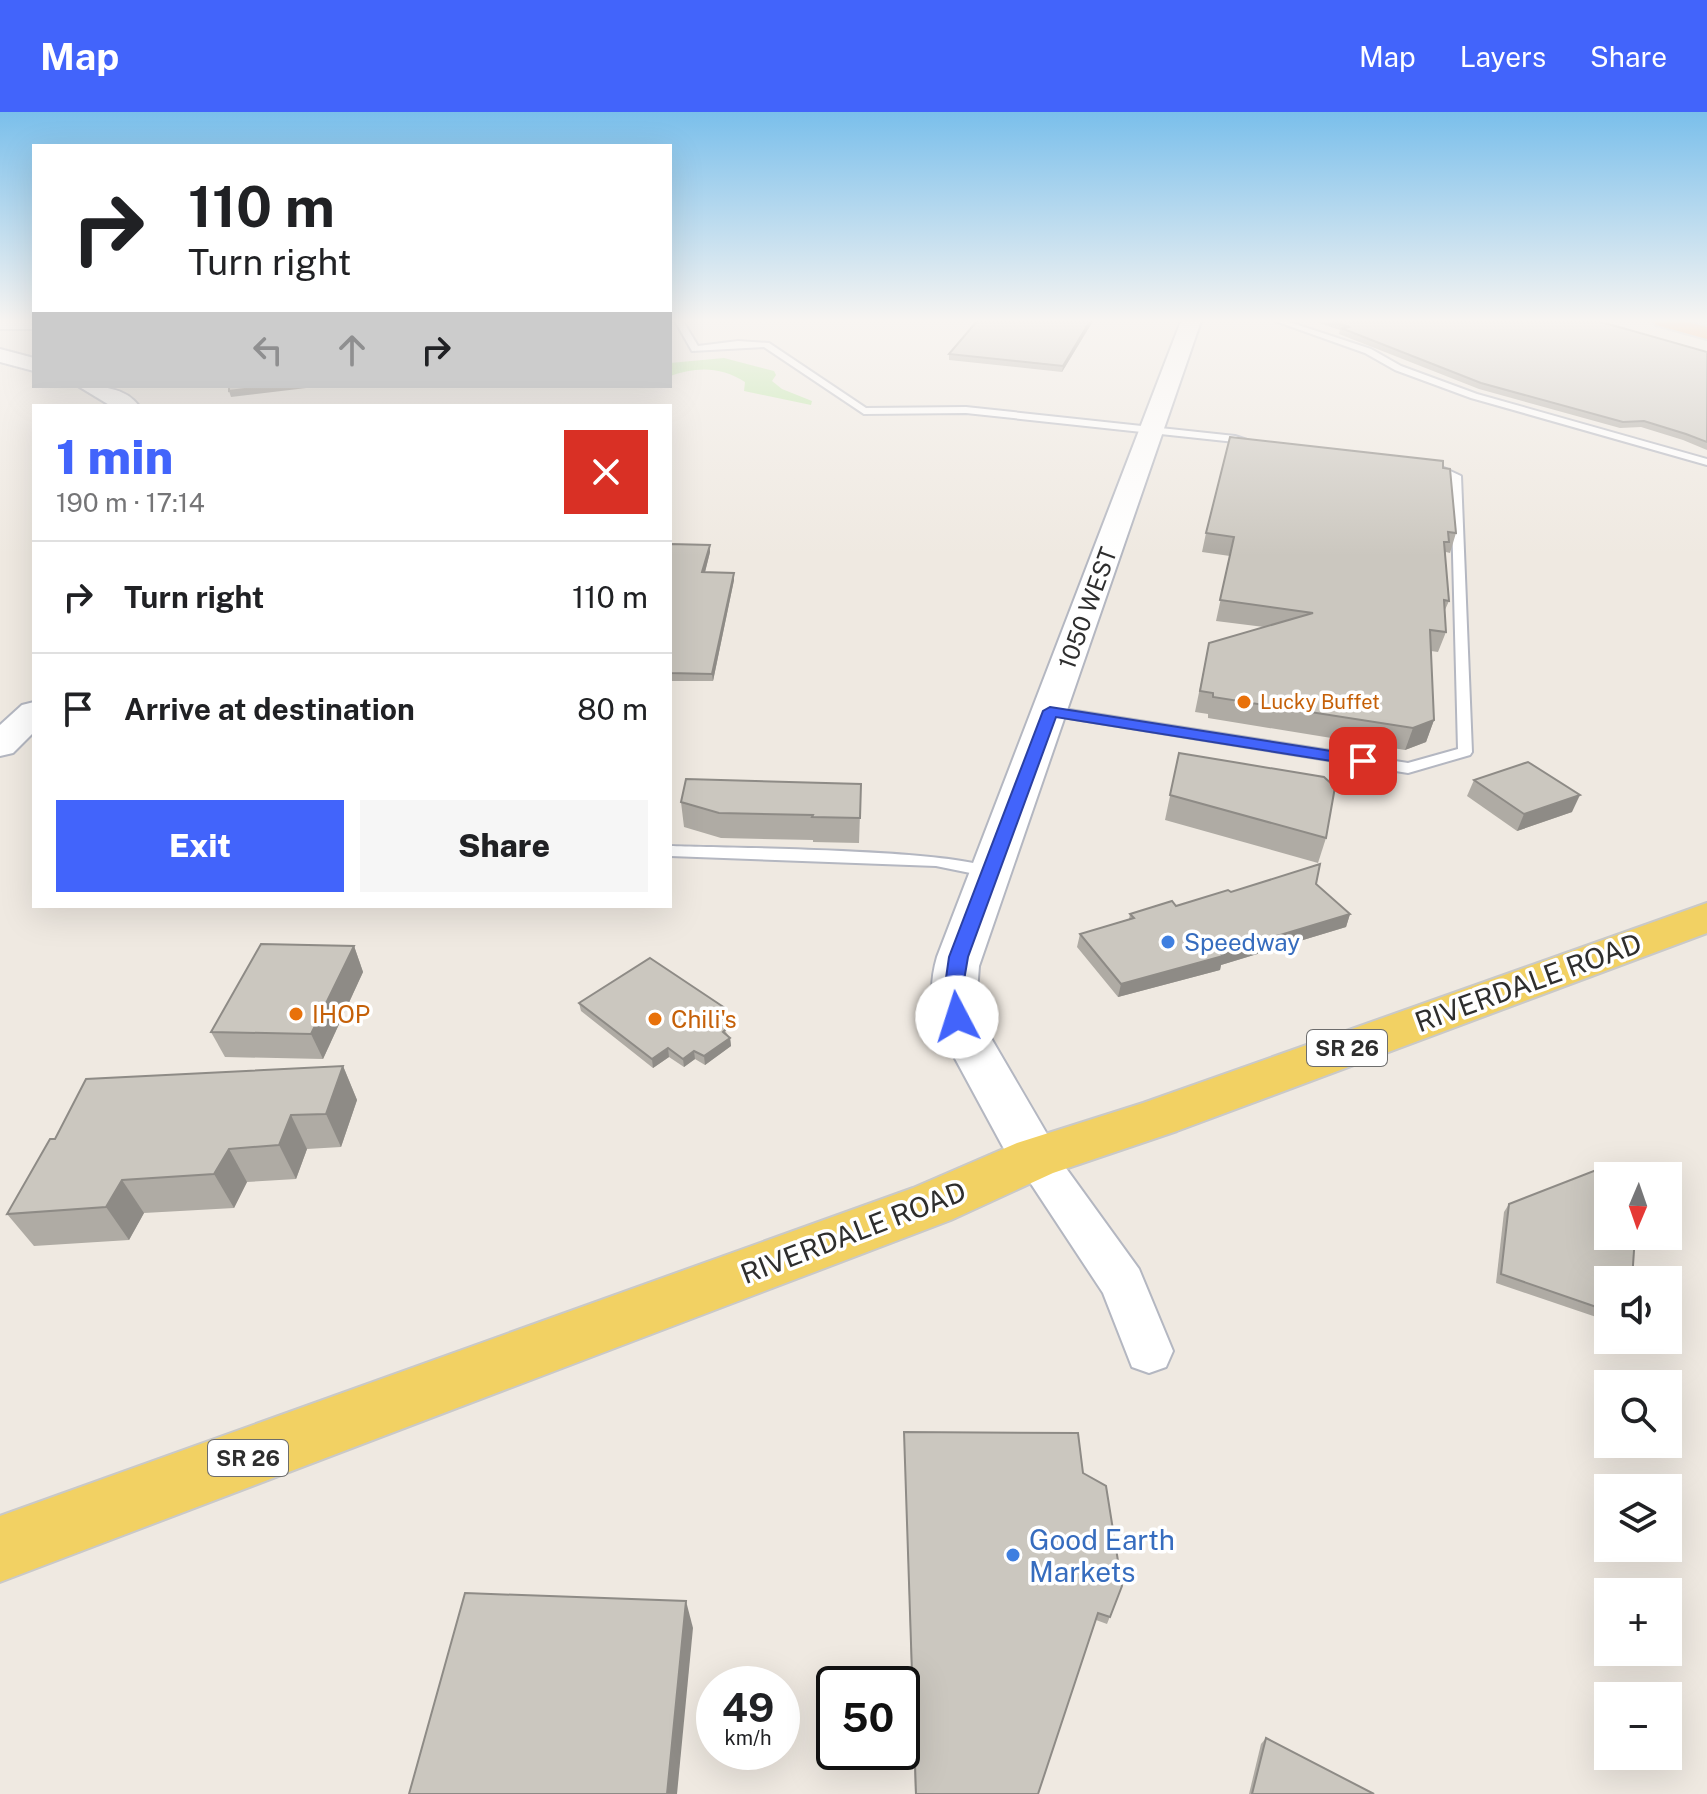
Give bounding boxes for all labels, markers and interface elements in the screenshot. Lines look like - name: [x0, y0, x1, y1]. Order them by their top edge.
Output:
- text: Map: [40, 34, 119, 79]
- text: Map: [1359, 40, 1416, 73]
- text: Layers: [1460, 40, 1546, 73]
- text: Share: [1590, 40, 1667, 73]
- text: 110 m: [188, 174, 335, 240]
- icon: right: [56, 176, 160, 280]
- text: Turn right: [188, 241, 351, 283]
- icon: left: [246, 328, 290, 372]
- icon: ahead: [330, 328, 374, 372]
- icon: right: [414, 328, 458, 372]
- text: 1 min: [56, 428, 173, 485]
- button: close: [564, 430, 648, 514]
- text: 190 m · 17:14: [56, 487, 205, 518]
- street label: 1050 WEST: [1052, 543, 1122, 673]
- icon: right: [56, 575, 100, 619]
- text: Turn right: [124, 579, 264, 615]
- text: 110 m: [572, 579, 648, 615]
- icon: arrive: [56, 687, 100, 731]
- place label: Lucky Buffet: [1260, 690, 1380, 714]
- text: Arrive at destination: [124, 691, 415, 727]
- text: 80 m: [577, 691, 648, 727]
- marker: Lucky Buffet: [1235, 693, 1253, 711]
- pin: [1329, 727, 1397, 795]
- icon: arrive: [1341, 739, 1385, 783]
- button: Exit: [56, 800, 344, 892]
- button: Share: [360, 800, 648, 892]
- street label: RIVERDALE ROAD: [1410, 926, 1646, 1038]
- place label: Speedway: [1184, 928, 1300, 956]
- marker: Speedway: [1159, 933, 1177, 951]
- position arrow: [915, 975, 999, 1059]
- place label: IHOP: [312, 1000, 370, 1028]
- marker: IHOP: [287, 1005, 305, 1023]
- place label: Chili's: [671, 1005, 737, 1033]
- marker: Chili's: [646, 1010, 664, 1028]
- road number: SR 26: [1307, 1030, 1387, 1066]
- north arrow: [1594, 1162, 1682, 1250]
- map controls: [1594, 1162, 1682, 1770]
- street label: RIVERDALE ROAD: [736, 1174, 970, 1290]
- button: sound: [1594, 1266, 1682, 1354]
- button: search: [1594, 1370, 1682, 1458]
- road number: SR 26: [208, 1440, 288, 1476]
- button: layers: [1594, 1474, 1682, 1562]
- place label: Good Earth Markets: [1029, 1523, 1175, 1588]
- marker: Good Earth Markets: [1004, 1546, 1022, 1564]
- button: +: [1594, 1578, 1682, 1666]
- speed limit sign: 50: [816, 1666, 920, 1770]
- button: −: [1594, 1682, 1682, 1770]
- text: 49: [722, 1684, 774, 1731]
- text: km/h: [724, 1726, 772, 1750]

